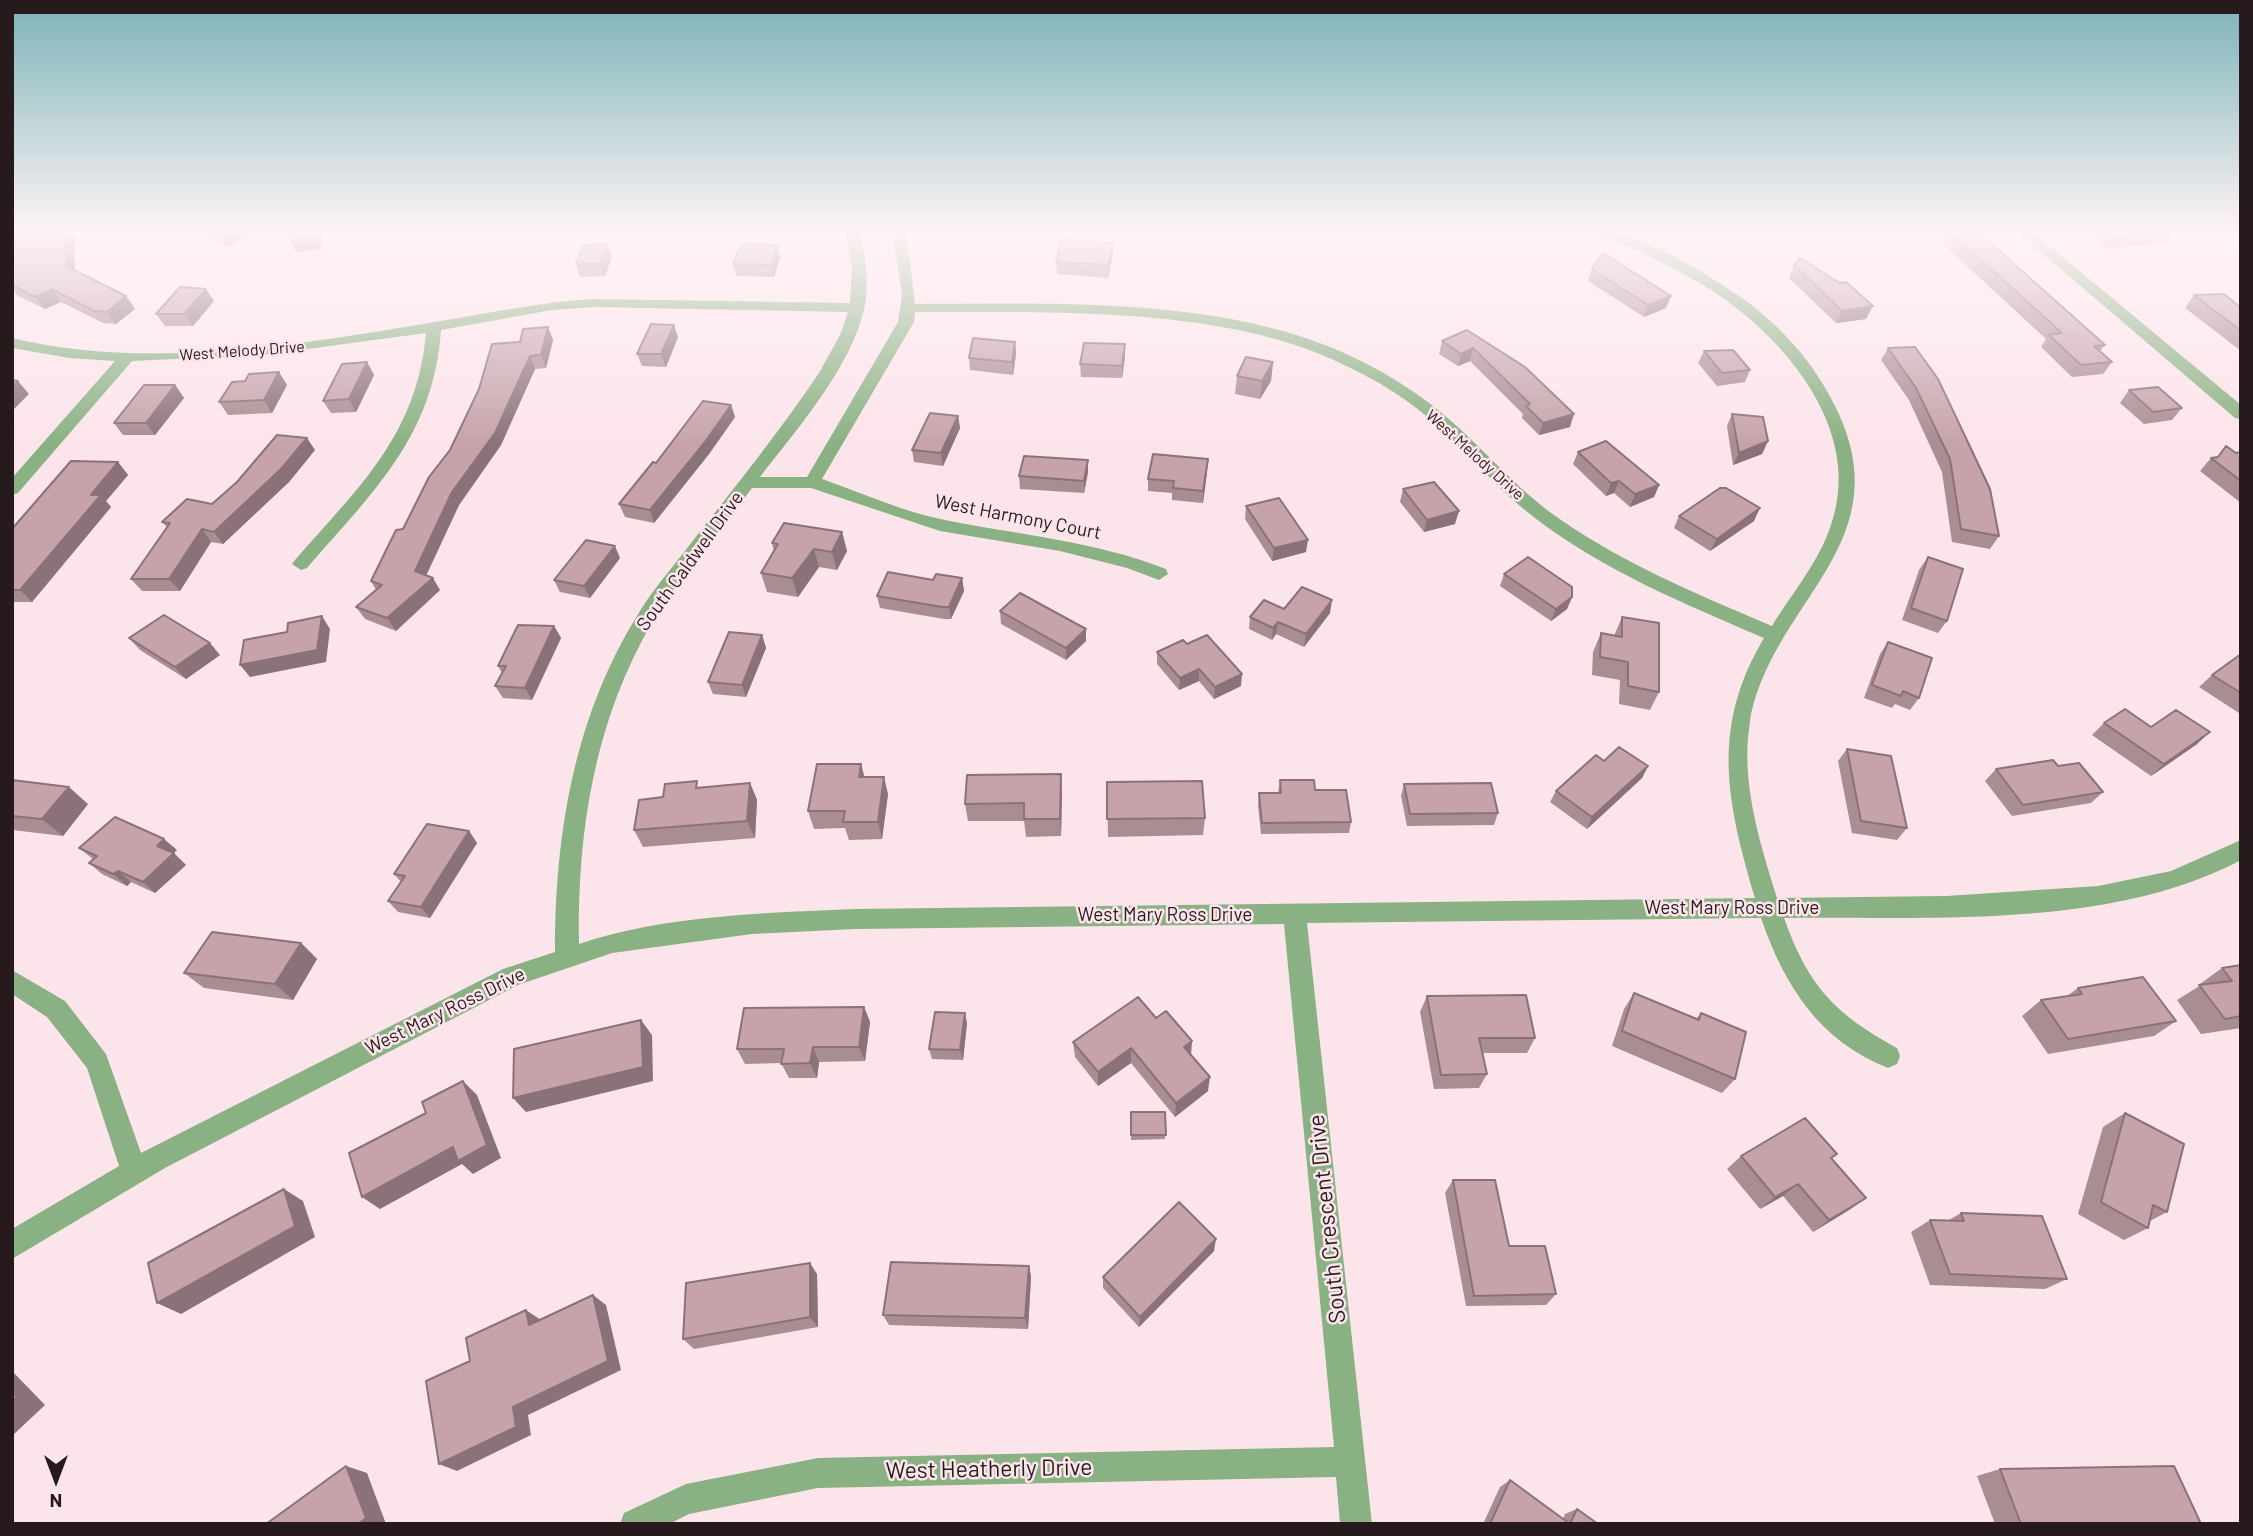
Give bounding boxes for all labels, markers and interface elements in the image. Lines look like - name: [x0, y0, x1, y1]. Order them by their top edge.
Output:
- street label: West Melody Drive: [179, 337, 305, 365]
- street label: West Melody Drive: [1422, 406, 1528, 504]
- street label: South Caldwell Drive: [632, 487, 748, 635]
- street label: West Harmony Court: [933, 490, 1103, 544]
- street label: West Mary Ross Drive: [1645, 897, 1819, 919]
- street label: West Mary Ross Drive: [1078, 904, 1252, 926]
- street label: West Mary Ross Drive: [361, 962, 529, 1060]
- street label: South Crescent Drive: [1302, 1113, 1352, 1325]
- north arrow: [21, 1445, 91, 1515]
- street label: West Heatherly Drive: [885, 1453, 1093, 1485]
- text: N: [50, 1490, 62, 1513]

